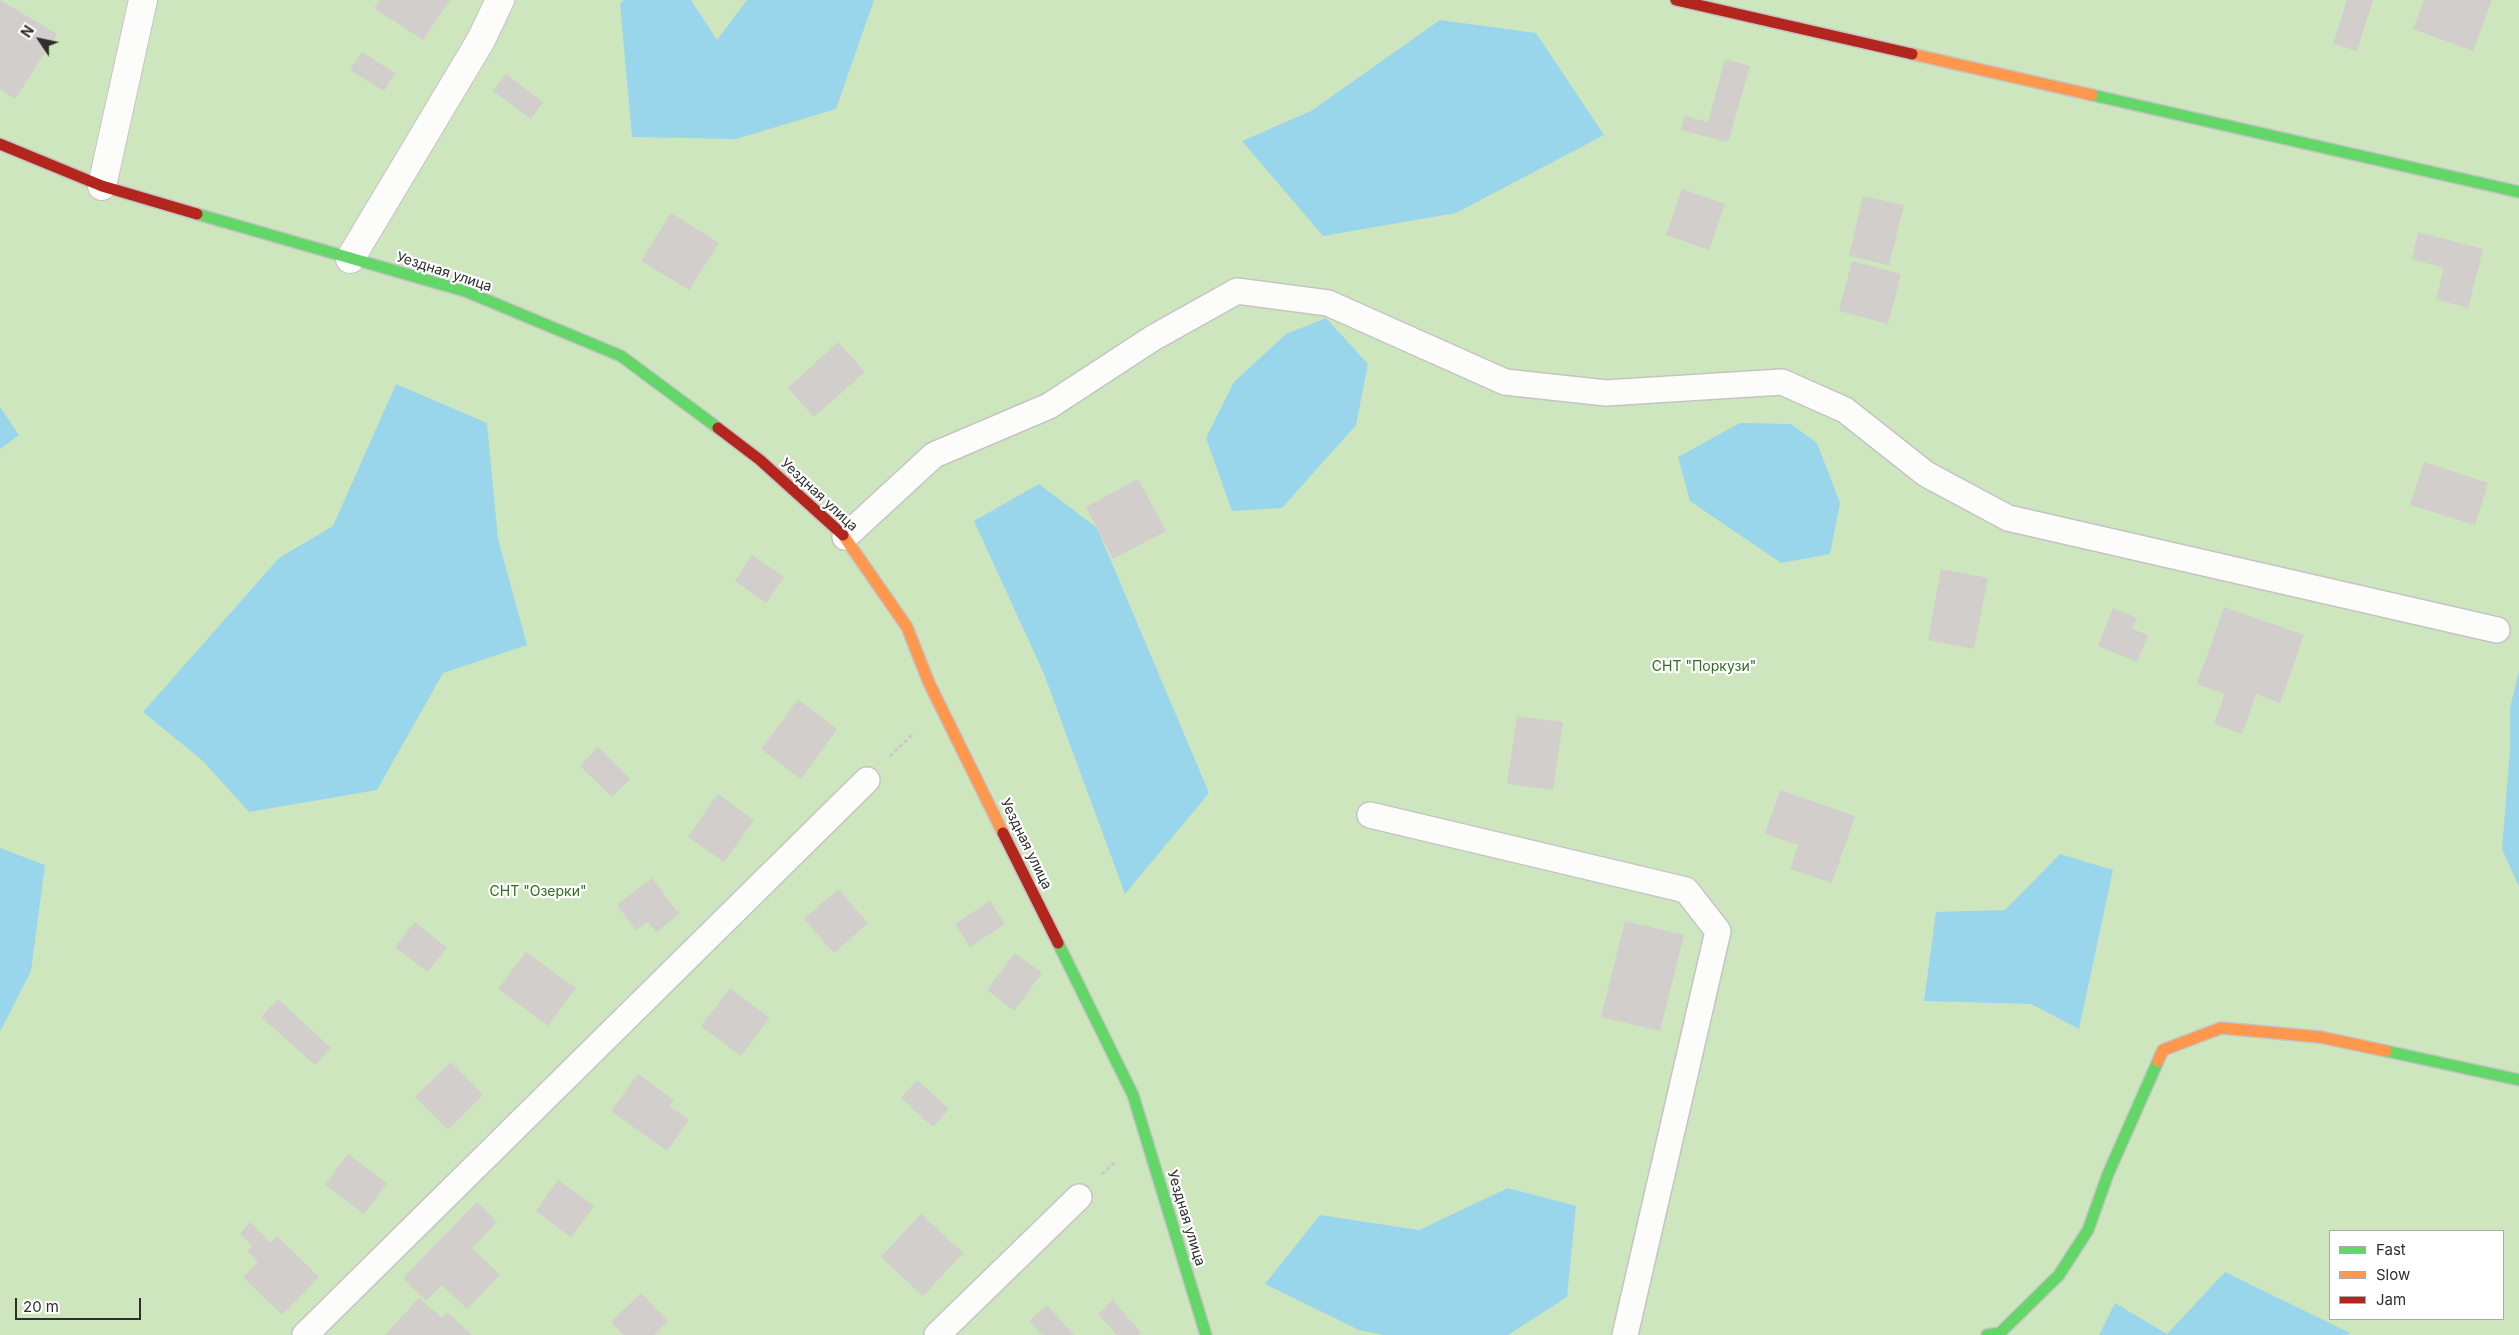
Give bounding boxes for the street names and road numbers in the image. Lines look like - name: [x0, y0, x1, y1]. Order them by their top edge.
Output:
- street label: Уездная улица: [394, 249, 494, 295]
- street label: Уездная улица: [777, 455, 861, 535]
- street label: Уездная улица: [997, 796, 1055, 892]
- street label: Уездная улица: [1163, 1168, 1209, 1268]

